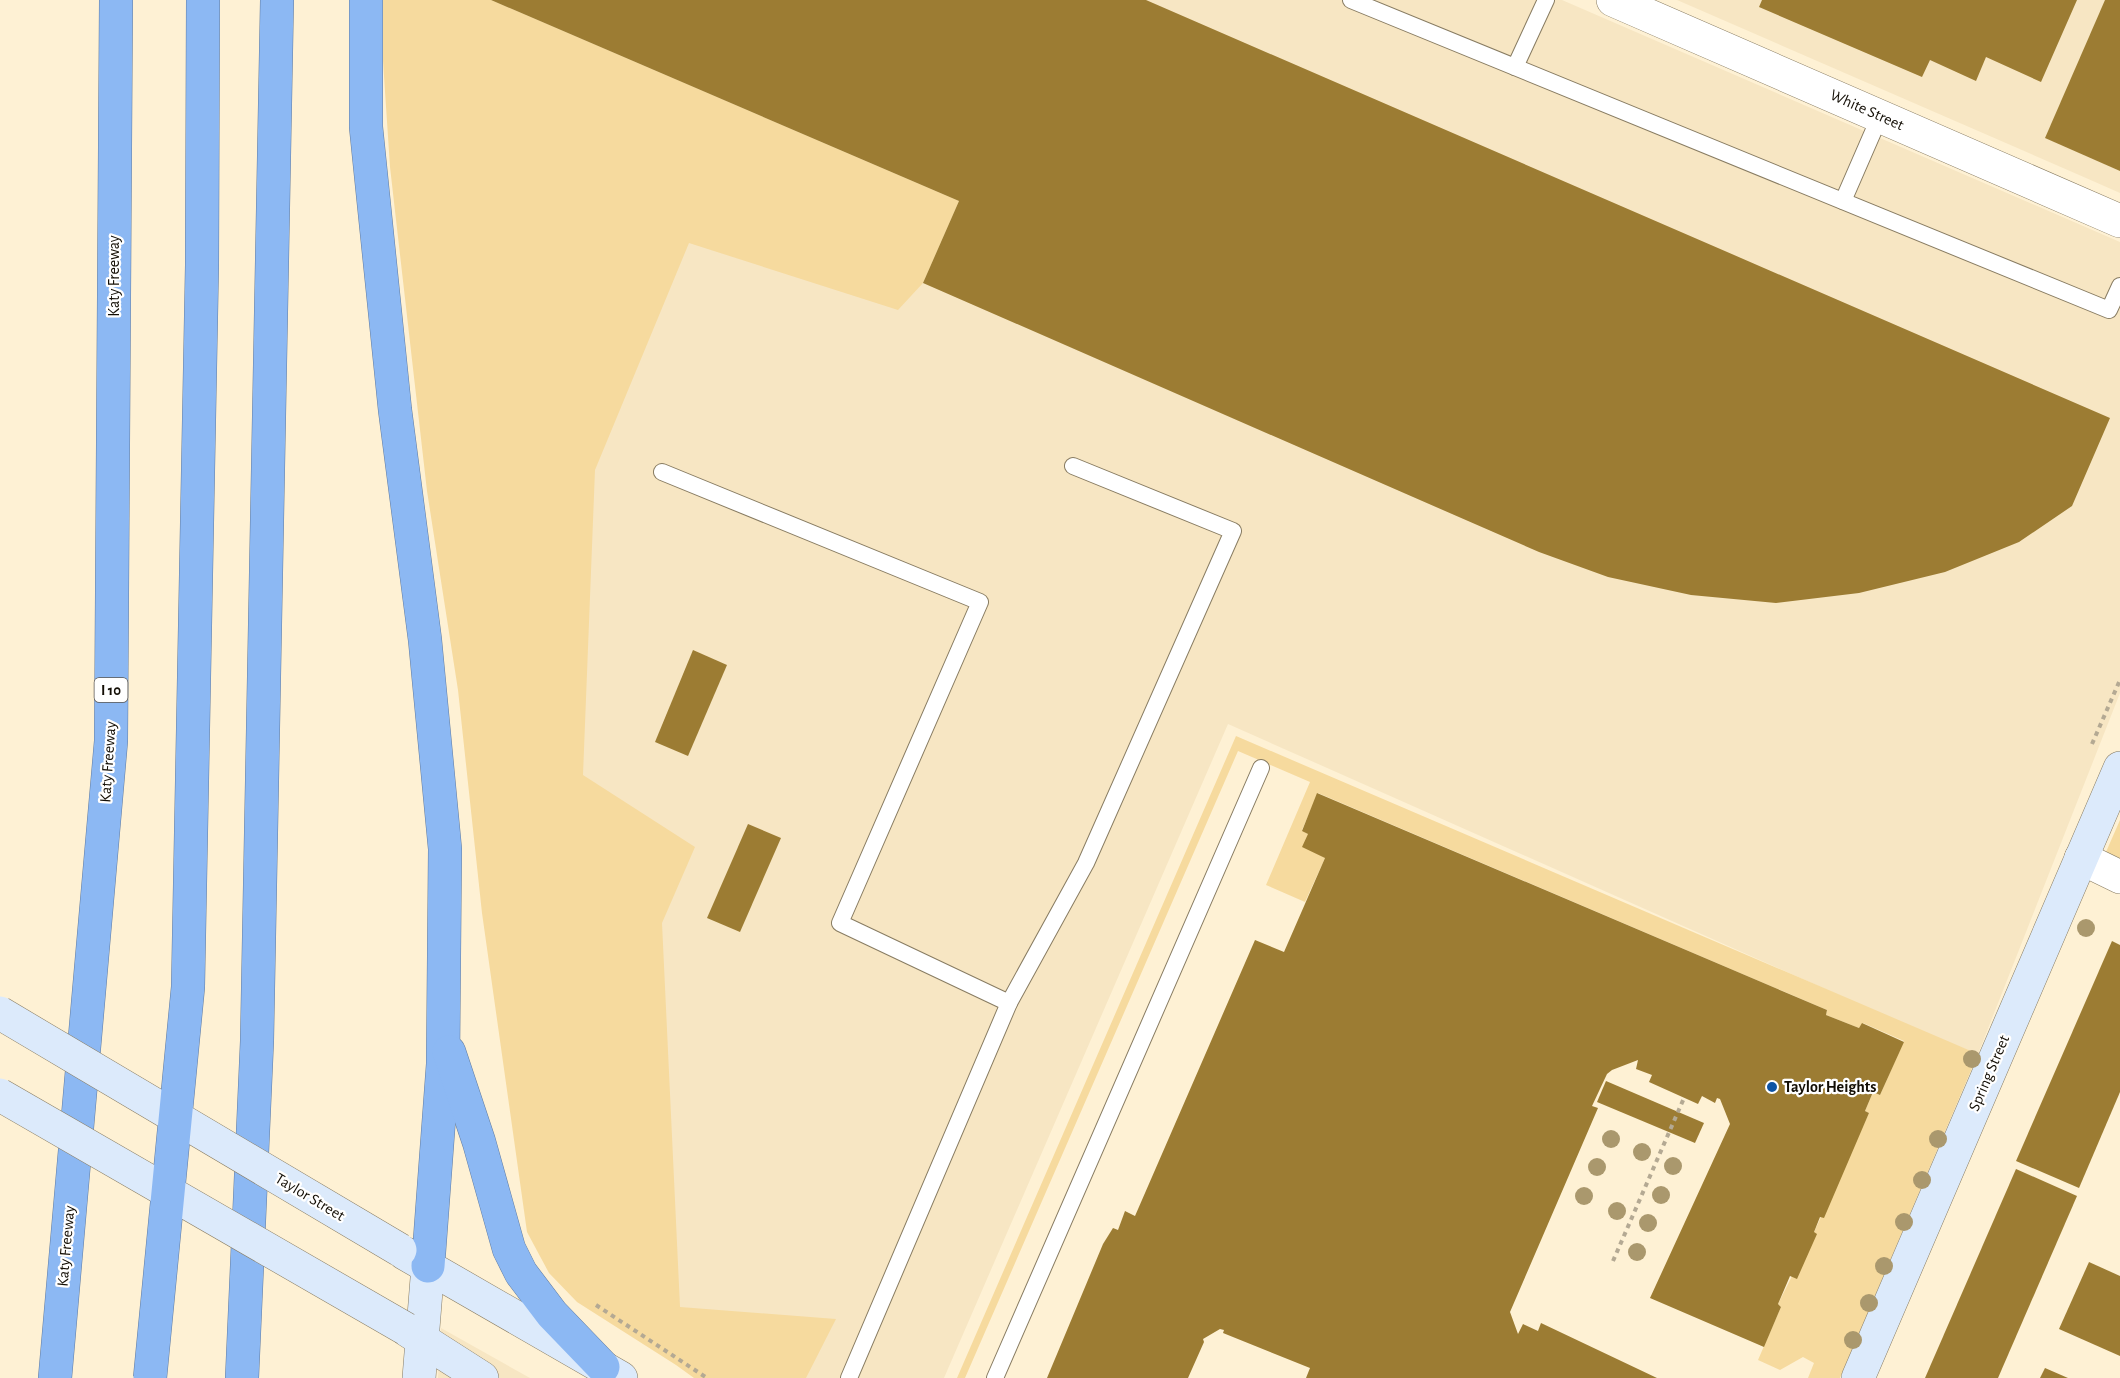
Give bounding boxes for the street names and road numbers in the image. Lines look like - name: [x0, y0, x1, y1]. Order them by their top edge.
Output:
- street label: White Street: [1828, 87, 1906, 133]
- street label: Katy Freeway: [106, 235, 123, 317]
- road number: I 10: [94, 678, 128, 702]
- street label: Katy Freeway: [97, 721, 120, 803]
- street label: Spring Street: [1966, 1033, 2012, 1113]
- street label: Taylor Street: [272, 1170, 348, 1225]
- street label: Katy Freeway: [54, 1205, 79, 1287]

